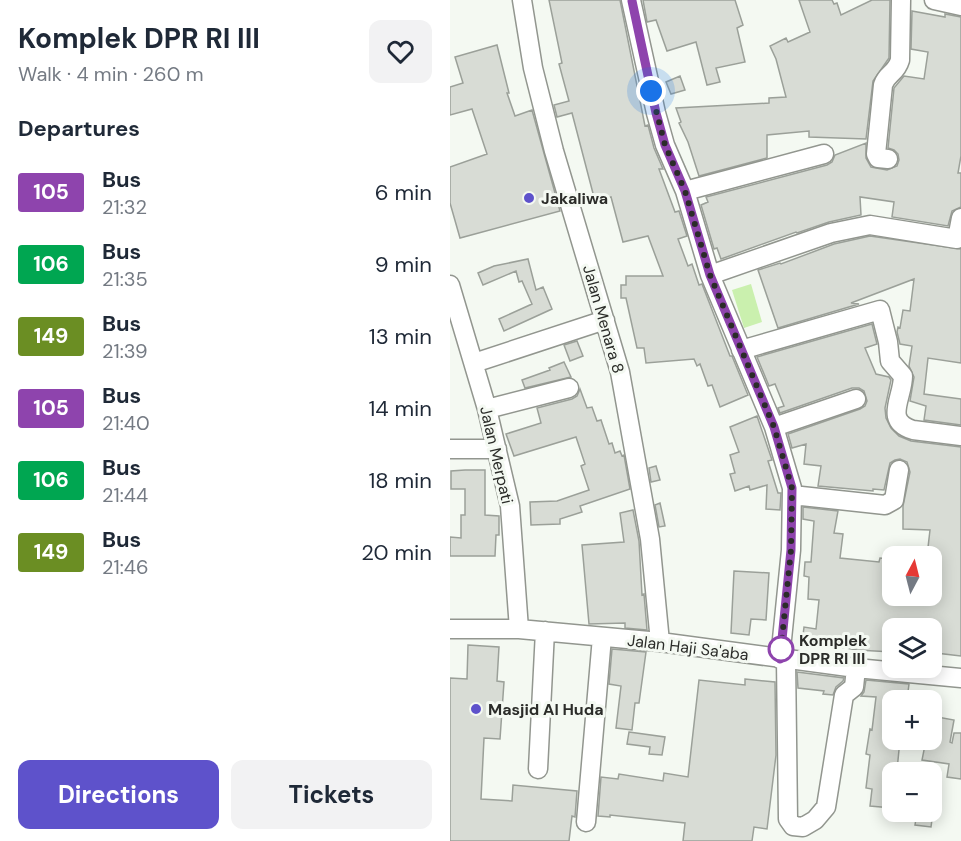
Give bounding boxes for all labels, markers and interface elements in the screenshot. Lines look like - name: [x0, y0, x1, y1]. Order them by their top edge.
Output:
- text: Komplek DPR RI III: [18, 20, 260, 57]
- button: heart: [369, 20, 432, 83]
- text: Walk · 4 min · 260 m: [18, 61, 203, 87]
- your location: [636, 76, 666, 106]
- text: Departures: [18, 114, 140, 143]
- text: Bus: [102, 165, 141, 194]
- text: 105: [33, 178, 69, 206]
- text: 6 min: [375, 178, 432, 207]
- place label: Jakaliwa: [541, 188, 608, 209]
- marker: Jakaliwa: [522, 191, 536, 205]
- text: 21:32: [102, 194, 147, 220]
- text: Bus: [102, 237, 141, 266]
- text: 106: [33, 250, 69, 278]
- text: 9 min: [375, 250, 432, 279]
- street label: Jalan Menara 8: [578, 263, 629, 376]
- text: 21:35: [102, 266, 148, 292]
- text: Bus: [102, 309, 141, 338]
- text: 149: [34, 322, 68, 350]
- text: 13 min: [369, 322, 432, 351]
- text: 21:39: [102, 338, 148, 364]
- text: Bus: [102, 381, 141, 410]
- text: 105: [33, 394, 69, 422]
- text: 14 min: [368, 394, 432, 423]
- street label: Jalan Merpati: [475, 404, 518, 506]
- text: 21:40: [102, 410, 150, 436]
- text: Bus: [102, 453, 141, 482]
- text: 106: [33, 466, 69, 494]
- text: 18 min: [368, 466, 432, 495]
- text: 21:44: [102, 482, 148, 508]
- text: Bus: [102, 525, 141, 554]
- text: 149: [34, 538, 68, 566]
- text: 20 min: [361, 538, 432, 567]
- north arrow: [882, 546, 942, 606]
- map controls: [882, 546, 942, 822]
- text: 21:46: [102, 554, 149, 580]
- button: layers: [882, 618, 942, 678]
- street label: Jalan Haji Sa'aba: [626, 630, 750, 665]
- place label: Komplek DPR RI III: [799, 630, 868, 669]
- marker: Komplek DPR RI III: [768, 636, 794, 662]
- button: +: [882, 690, 942, 750]
- place label: Masjid Al Huda: [488, 699, 604, 720]
- marker: Masjid Al Huda: [469, 702, 483, 716]
- button: Directions: [18, 760, 219, 829]
- button: Tickets: [231, 760, 432, 829]
- button: −: [882, 762, 942, 822]

